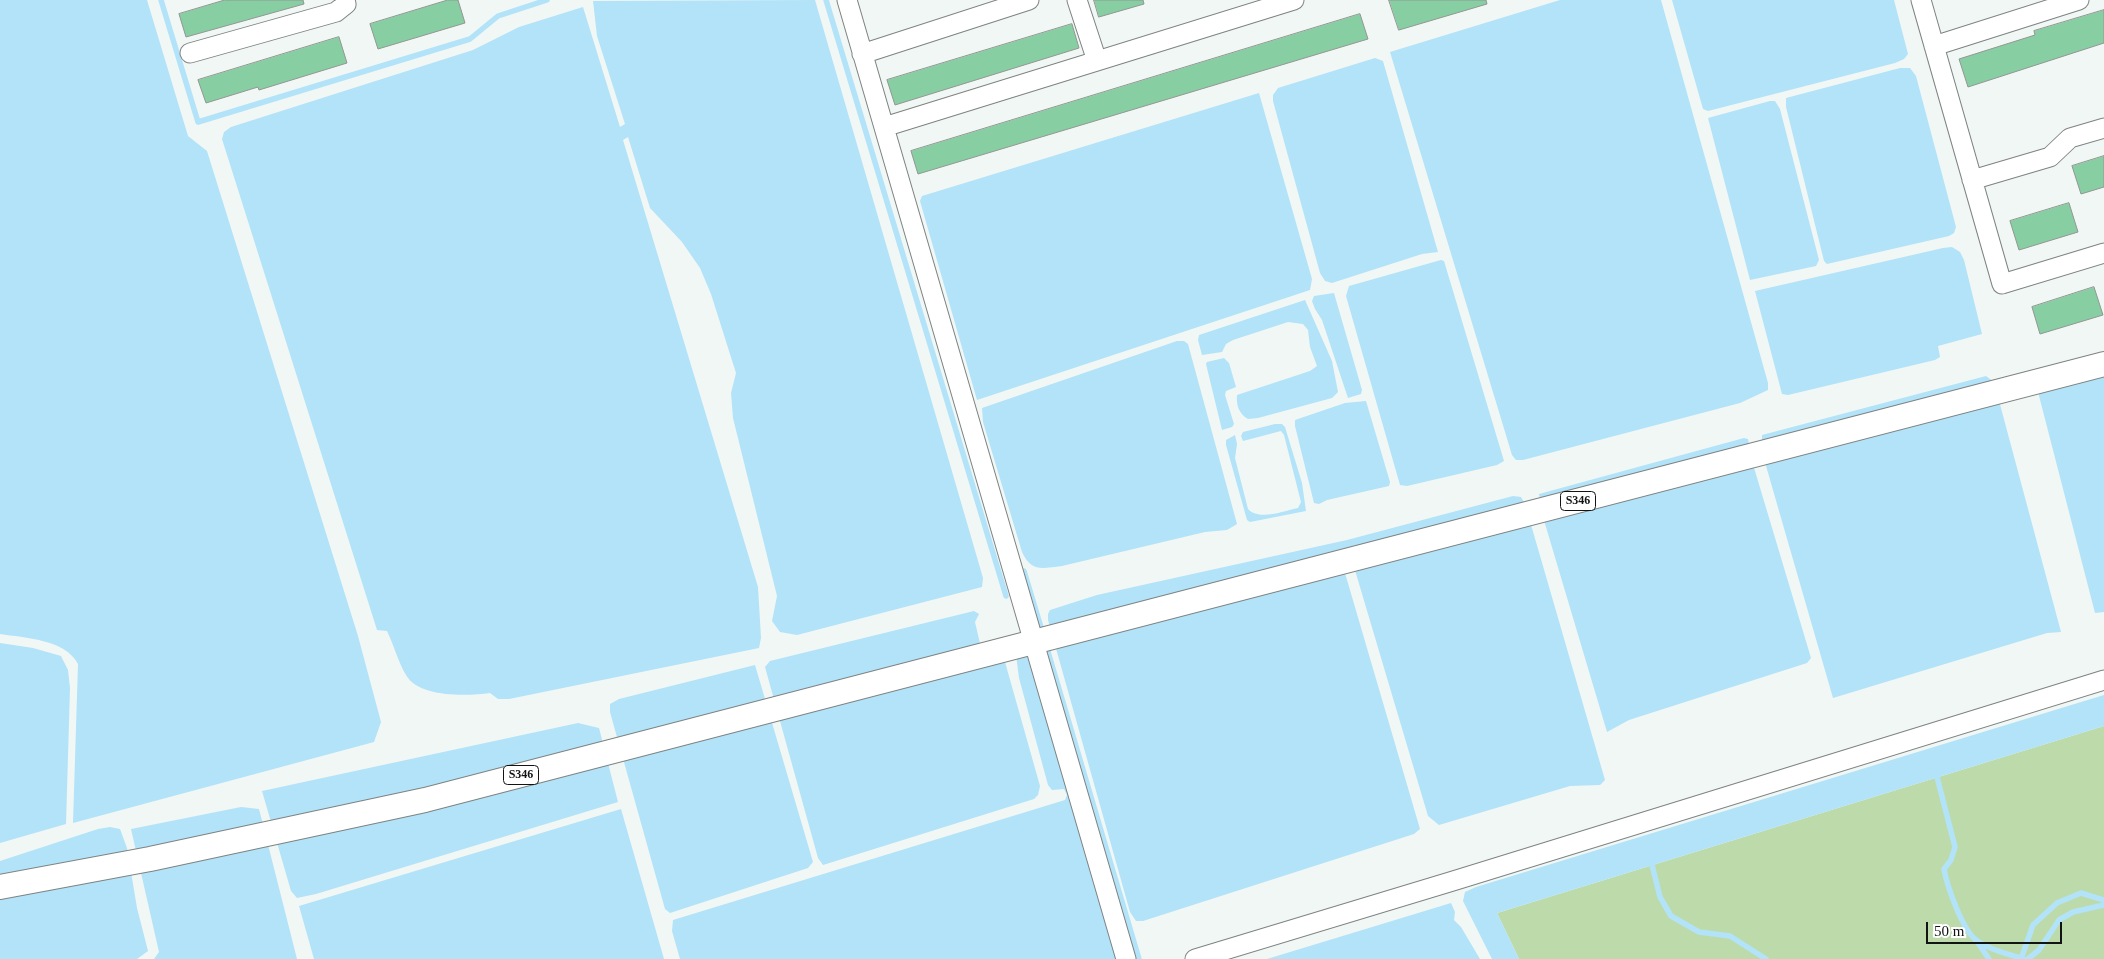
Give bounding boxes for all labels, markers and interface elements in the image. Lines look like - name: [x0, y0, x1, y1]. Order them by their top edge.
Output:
- road number: S346: [1560, 492, 1596, 511]
- road number: S346: [504, 766, 538, 784]
- scale bar: [1929, 912, 2065, 944]
- text: 50 m: [1934, 923, 1964, 939]

